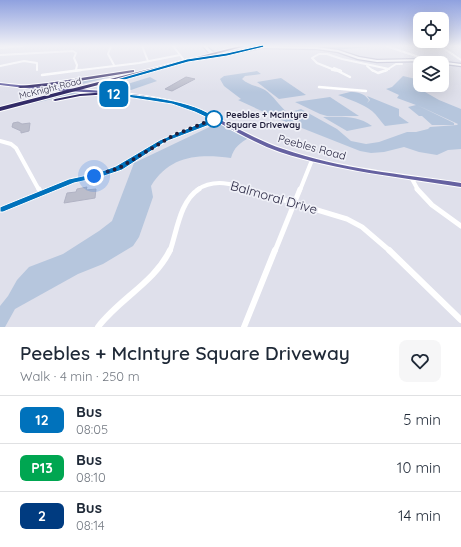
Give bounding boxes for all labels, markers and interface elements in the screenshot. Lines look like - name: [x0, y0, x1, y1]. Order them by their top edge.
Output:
- map controls: [413, 12, 449, 92]
- button: locate: [413, 12, 449, 48]
- button: layers: [413, 56, 449, 92]
- street label: McKnight Road: [18, 75, 82, 101]
- line badge: 12: [96, 81, 132, 107]
- text: 12: [107, 85, 121, 103]
- place label: Peebles + McIntyre Square Driveway: [226, 109, 308, 130]
- marker: Peebles + McIntyre Square Driveway: [205, 110, 223, 128]
- street label: Peebles Road: [277, 131, 347, 163]
- your location: [84, 166, 104, 186]
- street label: Balmoral Drive: [229, 177, 319, 217]
- button: heart: [399, 340, 441, 382]
- text: Peebles + McIntyre Square Driveway: [20, 341, 350, 365]
- text: Walk · 4 min · 250 m: [20, 368, 140, 384]
- text: Bus: [76, 402, 102, 421]
- text: 5 min: [403, 410, 441, 429]
- text: 12: [35, 411, 49, 429]
- text: 08:05: [76, 421, 108, 437]
- text: Bus: [76, 450, 102, 469]
- text: 10 min: [397, 458, 441, 477]
- text: P13: [31, 459, 53, 477]
- text: 08:10: [76, 469, 106, 485]
- text: Bus: [76, 498, 102, 517]
- text: 14 min: [398, 506, 441, 525]
- text: 2: [38, 507, 46, 525]
- text: 08:14: [76, 517, 105, 533]

